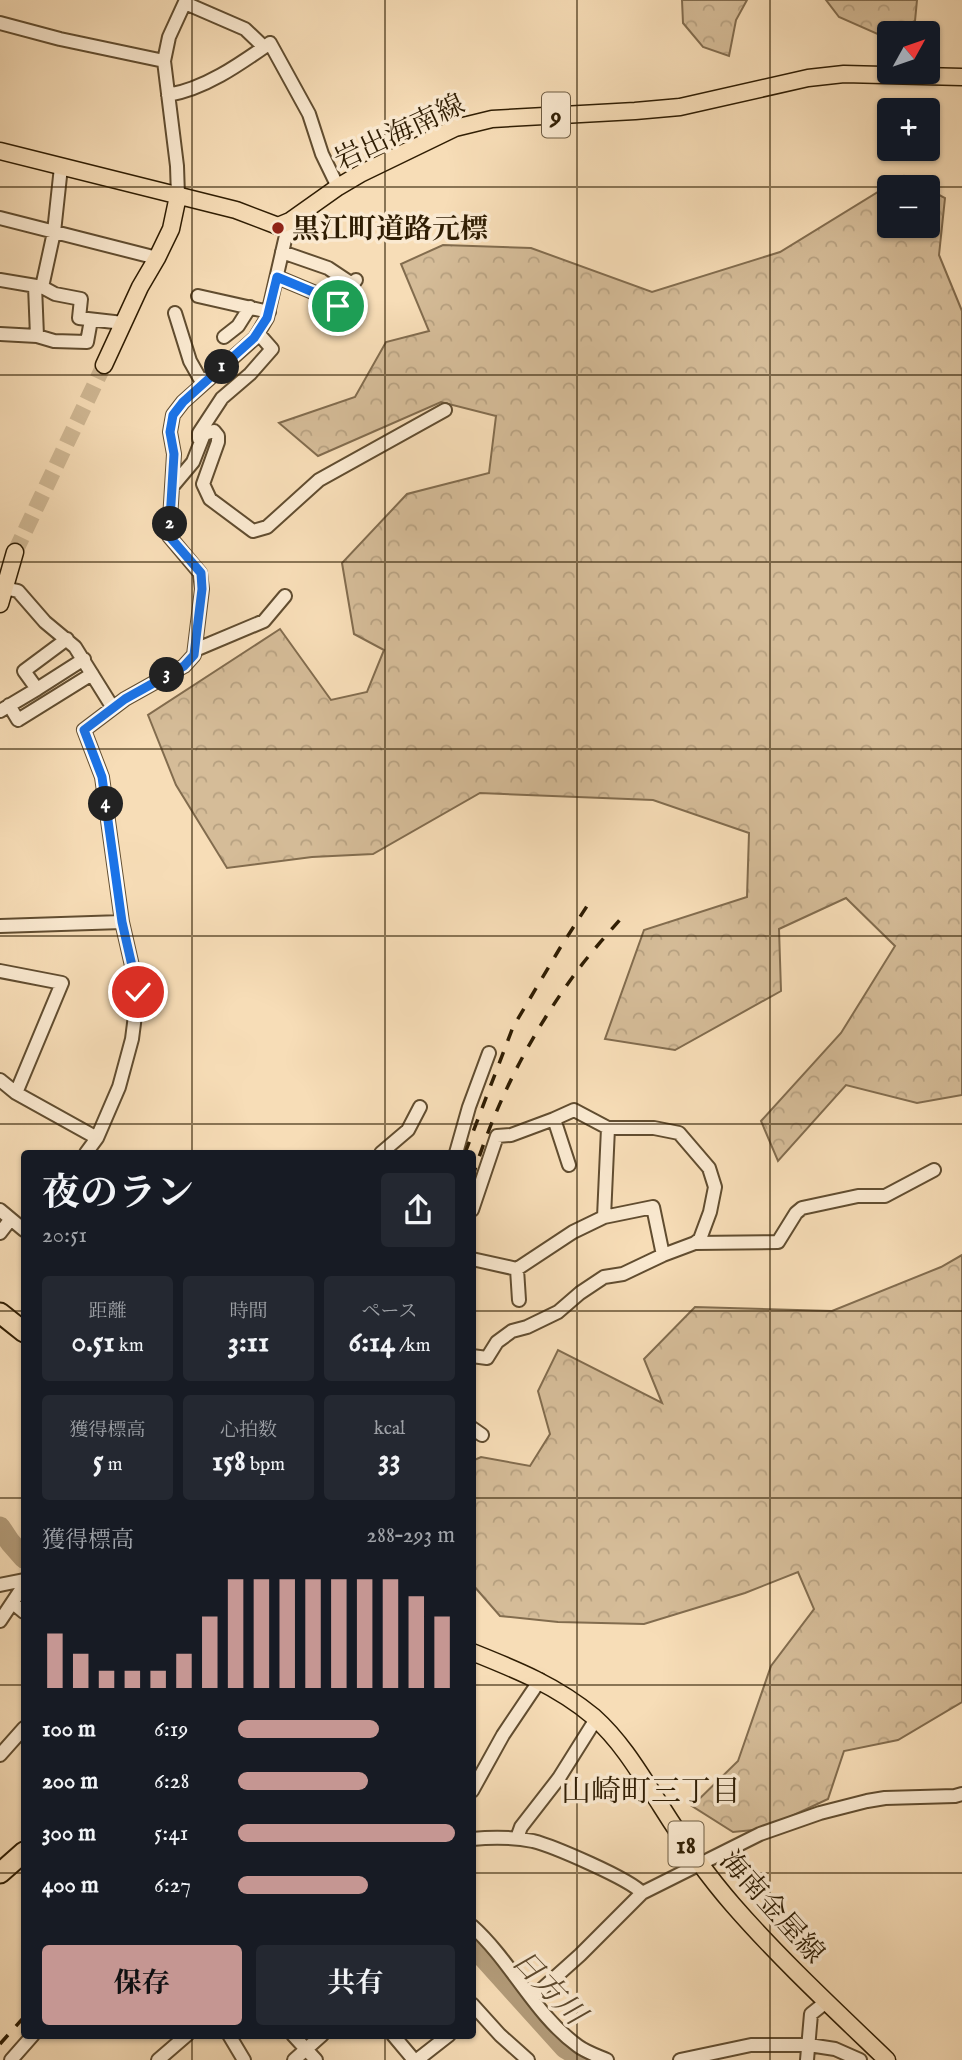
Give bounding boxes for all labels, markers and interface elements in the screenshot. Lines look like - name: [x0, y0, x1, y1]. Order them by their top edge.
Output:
- north arrow: [877, 21, 940, 84]
- map controls: [877, 21, 940, 238]
- street label: 岩出海南線: [329, 88, 471, 179]
- road number: 9: [542, 92, 570, 138]
- button: +: [877, 98, 940, 161]
- button: −: [877, 175, 940, 238]
- place label: 黒江町道路元標: [292, 213, 488, 248]
- marker: 黒江町道路元標: [270, 220, 286, 236]
- pin: [308, 276, 368, 336]
- icon: arrive: [319, 287, 357, 325]
- pin: 1: [204, 350, 240, 384]
- text: 1: [218, 354, 225, 378]
- pin: 2: [152, 506, 188, 542]
- text: 2: [165, 511, 174, 535]
- pin: 3: [150, 658, 184, 692]
- text: 3: [163, 662, 170, 686]
- pin: 4: [88, 786, 124, 822]
- text: 4: [101, 791, 110, 815]
- pin: [108, 962, 168, 1022]
- icon: check: [119, 973, 157, 1011]
- text: 夜のラン: [42, 1171, 194, 1219]
- button: share: [381, 1173, 455, 1247]
- text: 20:51: [42, 1221, 87, 1250]
- text: 距離: [88, 1300, 127, 1324]
- text: 時間: [229, 1300, 268, 1324]
- text: ペース: [361, 1300, 418, 1324]
- text: 0.51: [71, 1324, 115, 1362]
- text: 3:11: [228, 1324, 269, 1362]
- text: 6:14: [349, 1324, 395, 1362]
- text: km: [115, 1334, 144, 1358]
- text: /km: [395, 1334, 430, 1358]
- text: kcal: [374, 1417, 405, 1441]
- text: 獲得標高: [69, 1419, 146, 1443]
- text: 心拍数: [220, 1419, 277, 1443]
- text: 33: [378, 1441, 401, 1479]
- text: 5: [93, 1443, 104, 1481]
- text: 158: [212, 1443, 246, 1481]
- text: m: [104, 1453, 122, 1477]
- text: bpm: [246, 1453, 285, 1477]
- text: 288–293 m: [366, 1521, 455, 1550]
- text: 獲得標高: [42, 1526, 134, 1555]
- text: 100 m: [42, 1715, 96, 1744]
- text: 6:19: [154, 1715, 188, 1744]
- text: 200 m: [42, 1767, 98, 1796]
- text: 6:28: [154, 1767, 190, 1796]
- district label: 山崎町三丁目: [561, 1774, 741, 1812]
- text: 300 m: [42, 1819, 96, 1848]
- text: 5:41: [154, 1819, 188, 1848]
- road number: 18: [668, 1822, 704, 1867]
- street label: 海南金屋線: [711, 1844, 831, 1971]
- text: 400 m: [42, 1871, 99, 1900]
- text: 6:27: [154, 1871, 191, 1900]
- water label: 日方川: [503, 1943, 595, 2036]
- button: 保存: [42, 1945, 242, 2025]
- button: 共有: [256, 1945, 455, 2025]

